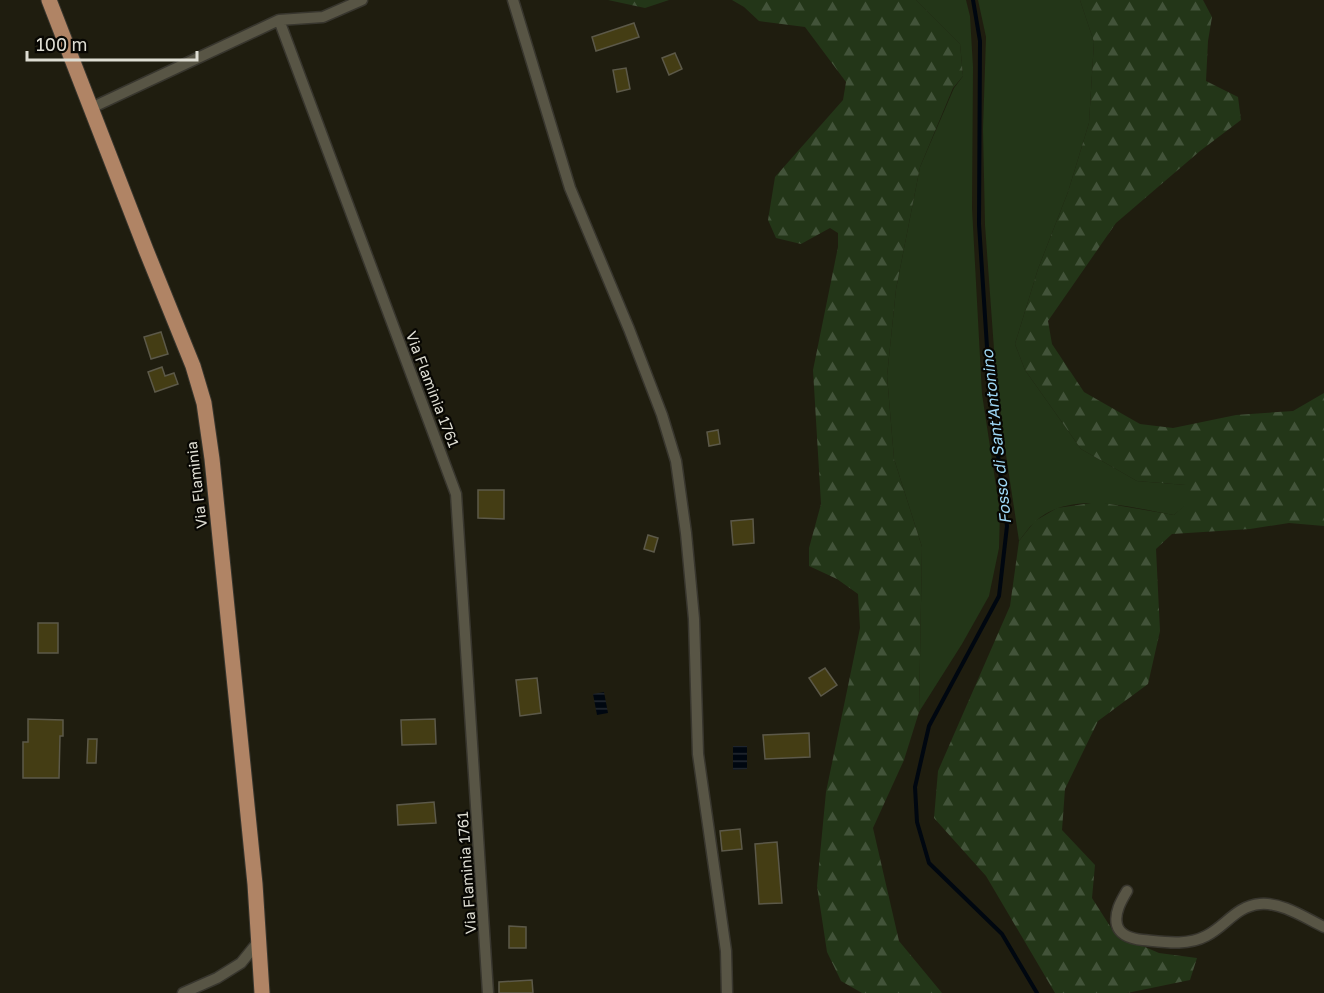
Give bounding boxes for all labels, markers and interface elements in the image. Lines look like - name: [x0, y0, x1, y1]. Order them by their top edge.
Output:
- scale bar: [27, 24, 196, 62]
- text: 100 m: [36, 33, 87, 55]
- street label: Via Flaminia 1761: [403, 328, 463, 450]
- water label: Fosso di Sant'Antonino: [977, 347, 1015, 525]
- street label: Via Flaminia: [182, 440, 210, 530]
- street label: Via Flaminia 1761: [453, 811, 479, 935]

